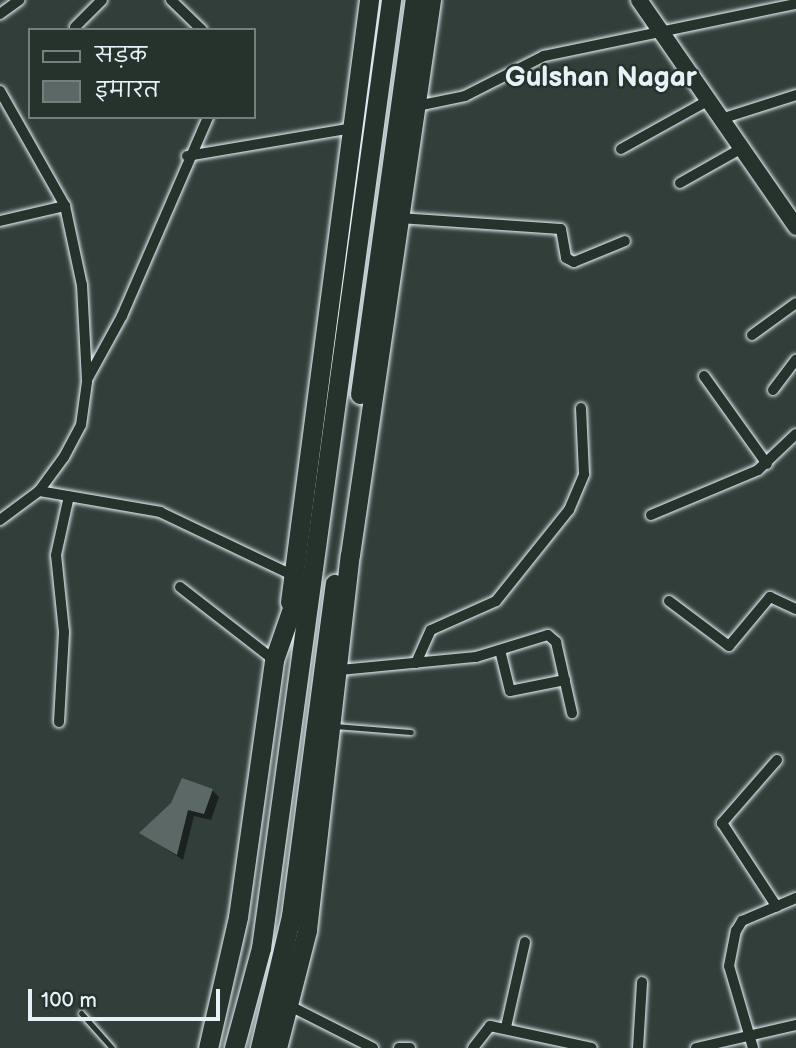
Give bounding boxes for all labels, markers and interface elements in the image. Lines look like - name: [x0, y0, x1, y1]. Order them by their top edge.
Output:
- legend: [28, 28, 256, 119]
- text: सड़क: [95, 43, 147, 68]
- district label: Gulshan Nagar: [505, 61, 697, 95]
- text: इमारत: [95, 78, 159, 103]
- scale bar: [32, 974, 224, 1018]
- text: 100 m: [41, 988, 97, 1013]

